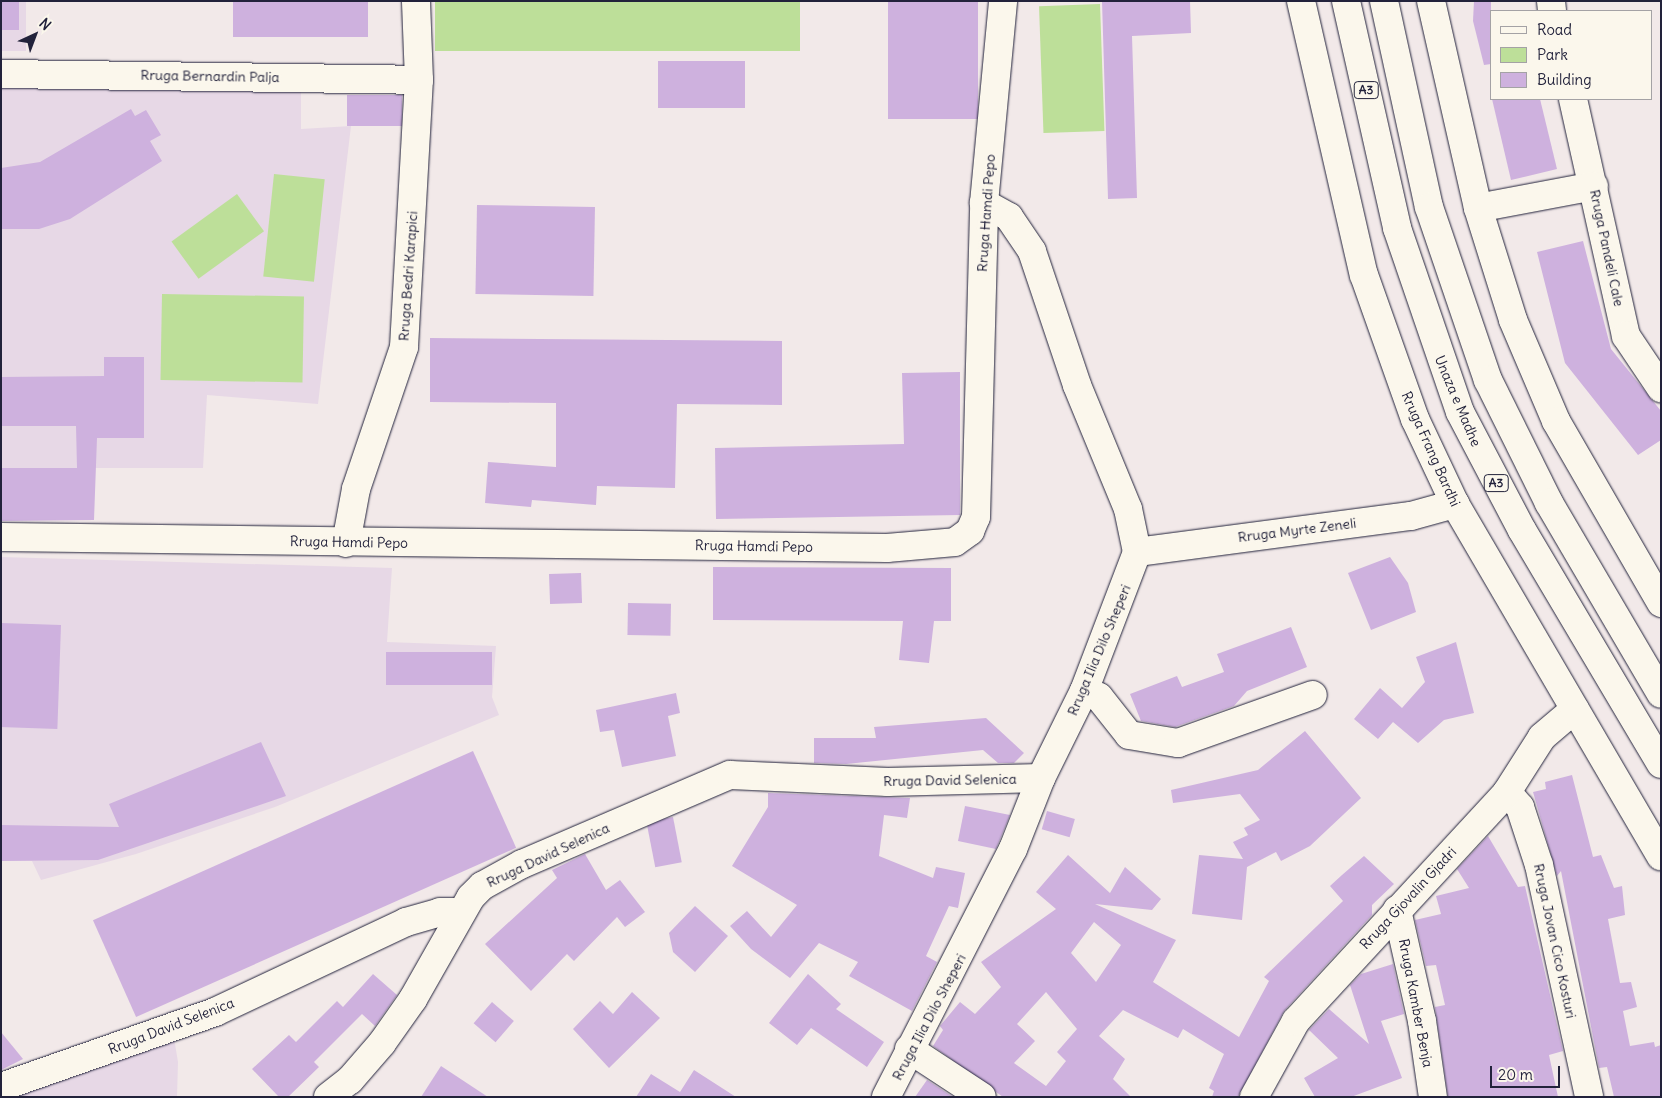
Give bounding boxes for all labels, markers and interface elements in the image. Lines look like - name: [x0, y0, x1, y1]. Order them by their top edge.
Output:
- north arrow: [10, 10, 60, 60]
- legend: [1490, 10, 1652, 100]
- text: N: [36, 14, 55, 34]
- text: Road: [1537, 20, 1572, 39]
- text: Park: [1537, 45, 1568, 64]
- street label: Rruga Bernardin Palja: [140, 66, 280, 86]
- text: Building: [1537, 70, 1592, 89]
- road number: A3: [1354, 80, 1378, 100]
- street label: Rruga Hamdi Pepo: [973, 153, 999, 273]
- street label: Rruga Pandeli Cale: [1586, 188, 1628, 308]
- street label: Rruga Bedri Karapici: [395, 210, 421, 342]
- street label: Unaza e Madhe: [1431, 353, 1485, 449]
- street label: Rruga Frang Bardhi: [1398, 389, 1464, 509]
- road number: A3: [1484, 473, 1508, 492]
- street label: Rruga Myrte Zeneli: [1237, 514, 1357, 546]
- street label: Rruga Hamdi Pepo: [290, 533, 408, 551]
- street label: Rruga Hamdi Pepo: [695, 537, 813, 555]
- street label: Rruga Ilia Dilo Sheperi: [1064, 582, 1134, 718]
- street label: Rruga David Selenica: [883, 770, 1017, 790]
- street label: Rruga David Selenica: [484, 819, 612, 891]
- street label: Rruga Gjovalin Gjadri: [1356, 843, 1460, 953]
- street label: Rruga Jovan Cico Kosturi: [1530, 862, 1580, 1020]
- street label: Rruga Kamber Benja: [1395, 937, 1437, 1069]
- street label: Rruga Ilia Dilo Sheperi: [889, 951, 969, 1083]
- street label: Rruga David Selenica: [106, 994, 236, 1058]
- scale bar: [1492, 1056, 1562, 1088]
- text: 20 m: [1498, 1065, 1533, 1084]

